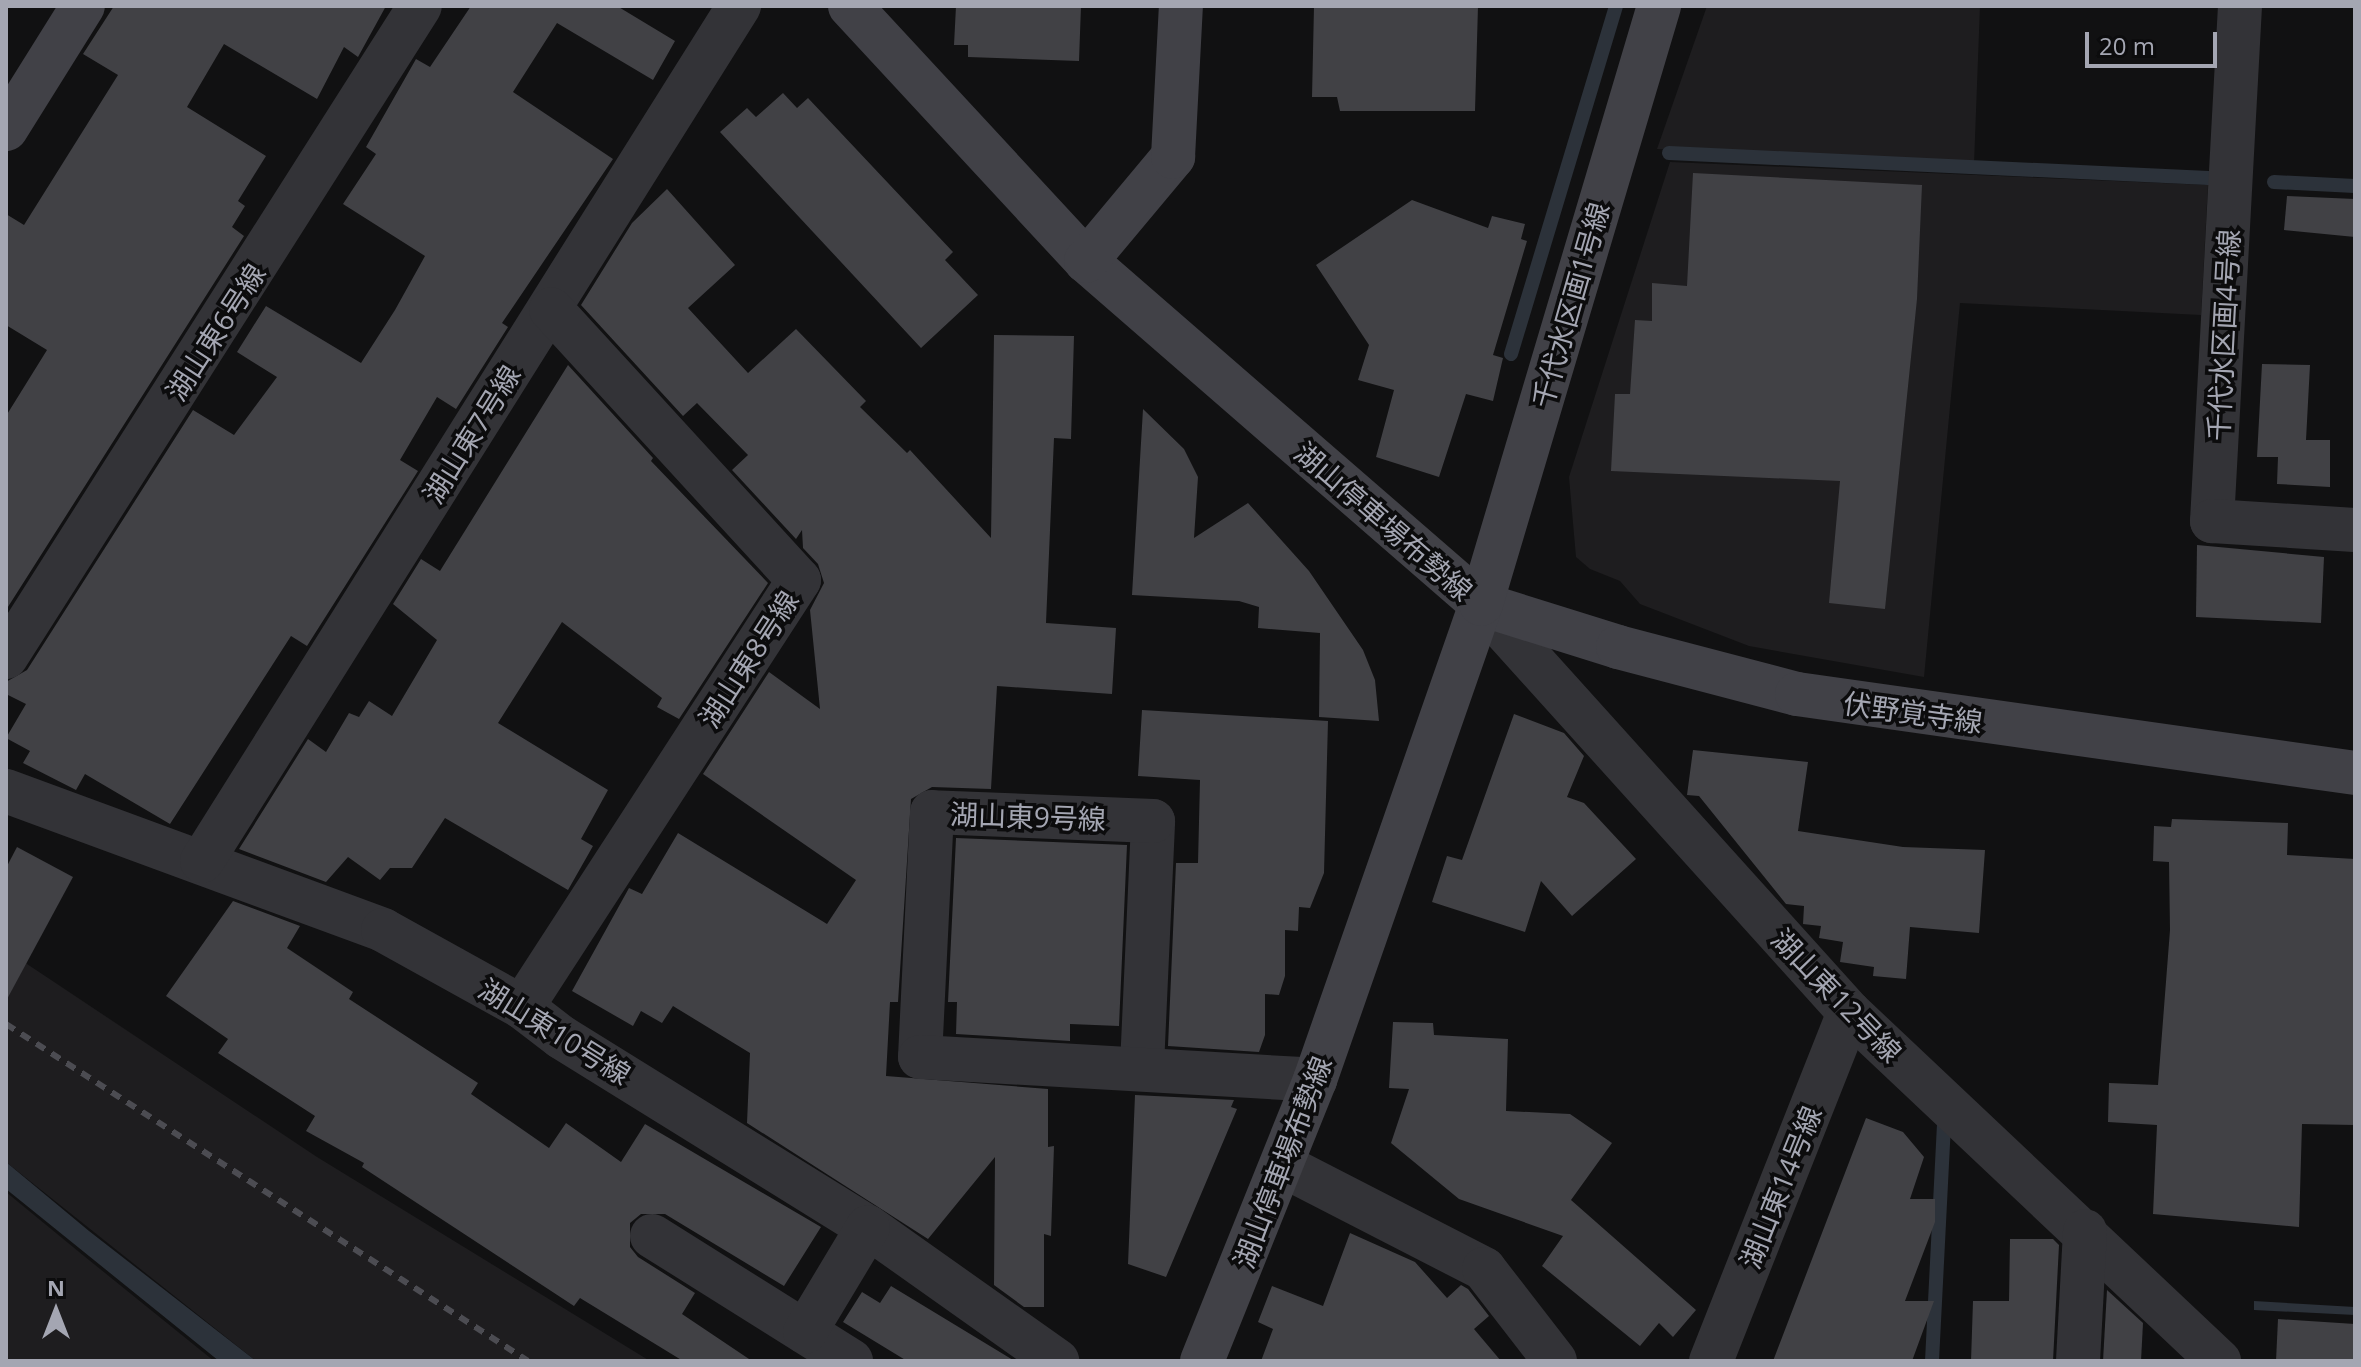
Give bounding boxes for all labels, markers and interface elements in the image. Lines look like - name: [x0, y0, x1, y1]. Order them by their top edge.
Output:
- scale bar: [2089, 16, 2221, 66]
- text: 20 m: [2099, 29, 2155, 62]
- street label: 千代水区画1号線: [1525, 198, 1615, 412]
- street label: 千代水区画4号線: [2201, 228, 2245, 442]
- street label: 湖山東6号線: [158, 257, 272, 407]
- street label: 湖山東7号線: [415, 359, 527, 509]
- street label: 湖山停車場布勢線: [1288, 435, 1480, 607]
- street label: 湖山東8号線: [691, 584, 805, 734]
- street label: 伏野覚寺線: [1841, 686, 1985, 738]
- street label: 湖山東9号線: [949, 796, 1107, 836]
- street label: 湖山東12号線: [1765, 921, 1909, 1069]
- street label: 湖山東10号線: [473, 971, 637, 1091]
- street label: 湖山停車場布勢線: [1226, 1051, 1338, 1273]
- street label: 湖山東14号線: [1732, 1101, 1828, 1273]
- north arrow: [16, 1271, 96, 1351]
- text: N: [47, 1272, 65, 1302]

